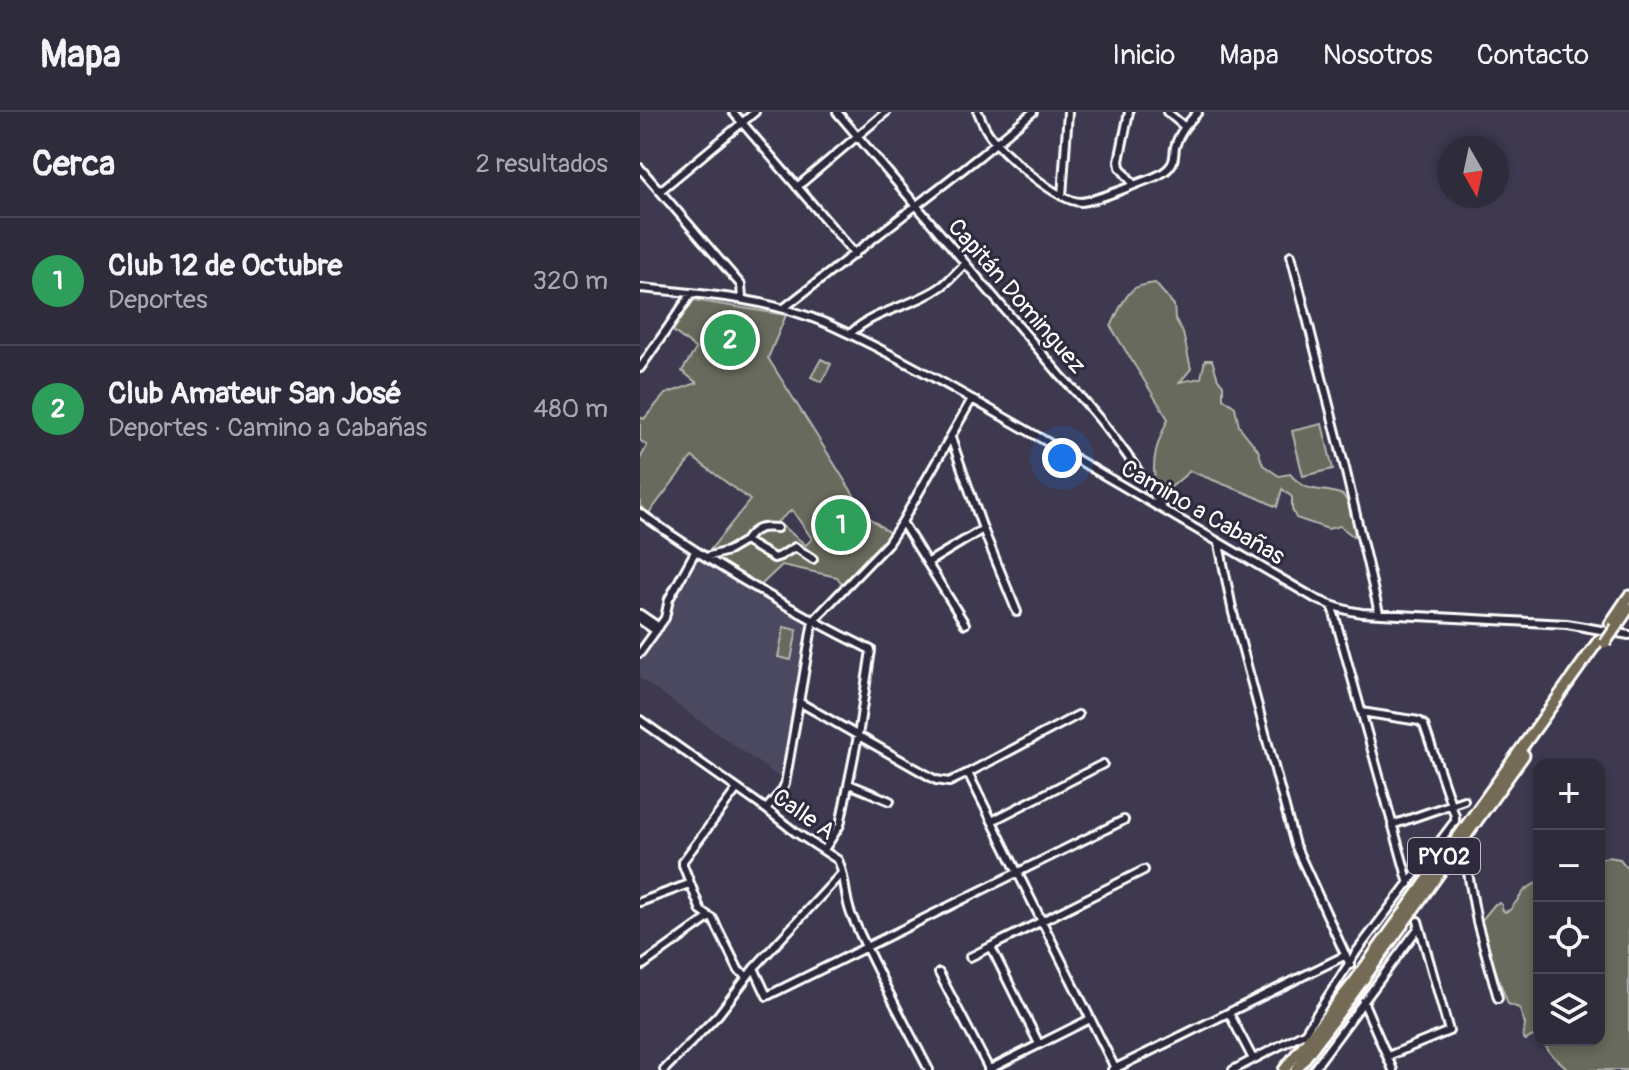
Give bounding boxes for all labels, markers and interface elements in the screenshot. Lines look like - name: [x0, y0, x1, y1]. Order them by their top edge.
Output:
- text: Mapa: [40, 31, 121, 79]
- text: Inicio: [1112, 38, 1175, 73]
- text: Mapa: [1219, 38, 1279, 73]
- text: Nosotros: [1323, 38, 1433, 73]
- text: Contacto: [1477, 38, 1589, 73]
- north arrow: [1437, 136, 1509, 208]
- text: Cerca: [32, 143, 115, 186]
- text: 2 resultados: [476, 148, 608, 180]
- street label: Capitán Dominguez: [941, 213, 1092, 380]
- text: Club 12 de Octubre: [108, 247, 342, 284]
- text: 1: [53, 265, 63, 297]
- text: 320 m: [532, 265, 608, 297]
- text: Deportes: [108, 284, 208, 316]
- pin: 2: [704, 310, 756, 370]
- text: Club Amateur San José: [108, 375, 402, 412]
- text: 2: [51, 393, 65, 425]
- text: 480 m: [533, 393, 608, 425]
- text: Deportes · Camino a Cabañas: [108, 412, 427, 444]
- your location: [1042, 438, 1082, 478]
- street label: Camino a Cabañas: [1116, 454, 1290, 571]
- pin: 1: [815, 495, 867, 555]
- map controls: [1533, 758, 1605, 1046]
- button: +: [1533, 758, 1605, 830]
- street label: Calle A: [767, 782, 841, 846]
- button: −: [1533, 830, 1605, 902]
- road number: PY02: [1408, 838, 1480, 874]
- button: locate: [1533, 902, 1605, 974]
- button: layers: [1533, 974, 1605, 1046]

